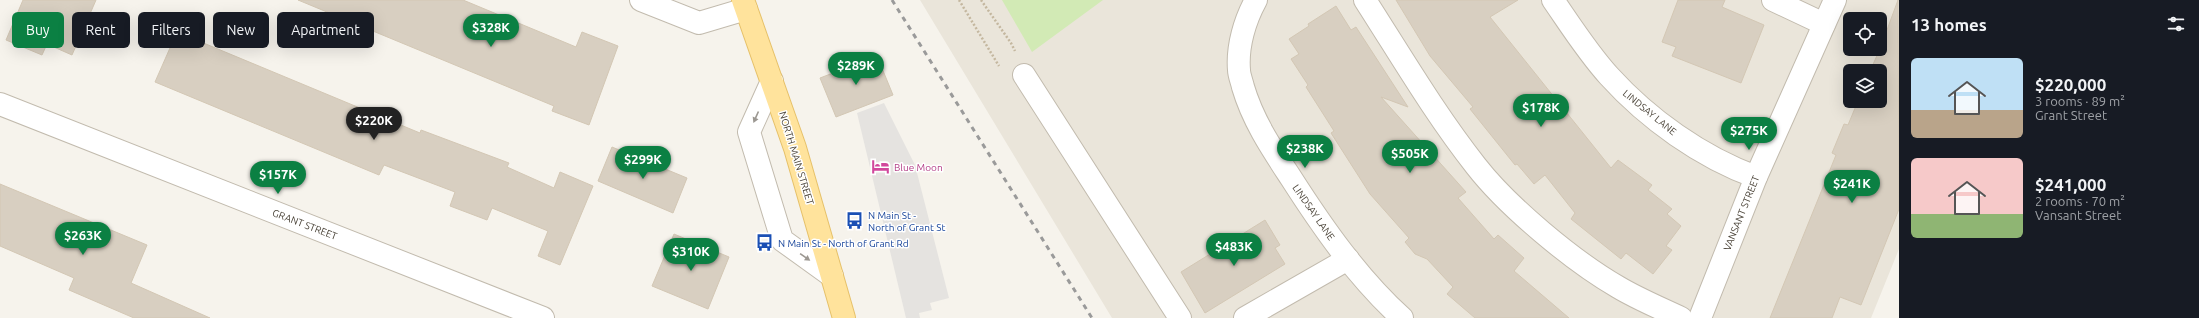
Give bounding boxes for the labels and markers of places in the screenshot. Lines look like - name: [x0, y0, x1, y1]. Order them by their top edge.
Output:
- pin: $328K: [463, 14, 519, 48]
- pin: $289K: [828, 52, 884, 86]
- pin: $178K: [1513, 94, 1569, 128]
- pin: $220K: [346, 107, 402, 141]
- pin: $275K: [1721, 117, 1777, 151]
- pin: $238K: [1277, 135, 1333, 169]
- pin: $505K: [1382, 140, 1438, 174]
- pin: $299K: [615, 146, 671, 180]
- hotel icon: Blue Moon: [871, 157, 891, 177]
- pin: $157K: [250, 161, 306, 195]
- place label: Blue Moon: [894, 162, 943, 173]
- pin: $241K: [1824, 170, 1880, 204]
- place label: N Main St - North of Grant St: [868, 210, 945, 233]
- bus stop icon: N Main St - North of Grant St: [845, 211, 865, 231]
- pin: $263K: [55, 222, 111, 256]
- bus stop icon: N Main St - North of Grant Rd: [755, 233, 775, 253]
- pin: $483K: [1206, 233, 1262, 267]
- pin: $310K: [663, 238, 719, 272]
- place label: N Main St - North of Grant Rd: [778, 238, 909, 249]

